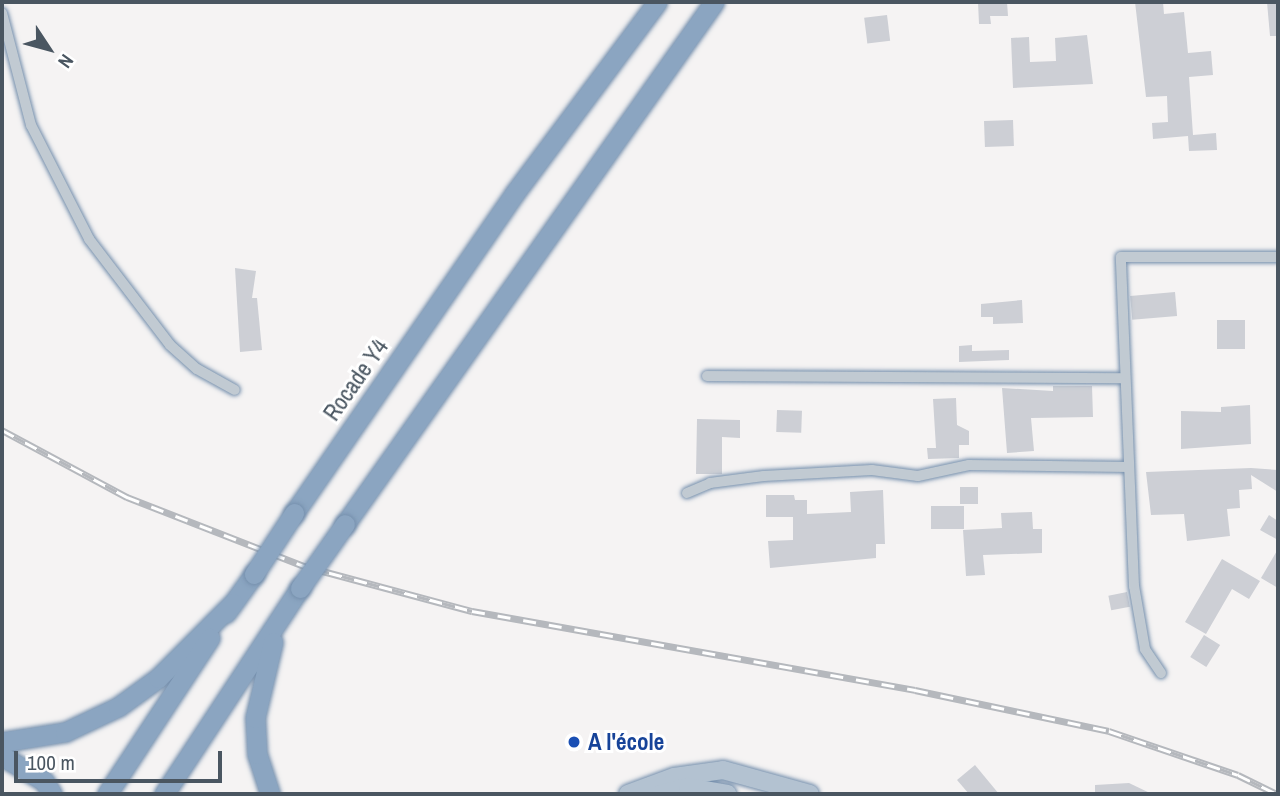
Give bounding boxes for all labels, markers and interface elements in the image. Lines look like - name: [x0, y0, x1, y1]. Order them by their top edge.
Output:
- north arrow: [14, 14, 84, 84]
- text: N: [52, 49, 80, 74]
- street label: Rocade Y4: [318, 334, 394, 426]
- place label: A l'école: [588, 728, 665, 756]
- marker: A l'école: [566, 734, 582, 750]
- scale bar: [18, 736, 226, 780]
- text: 100 m: [27, 748, 75, 777]

